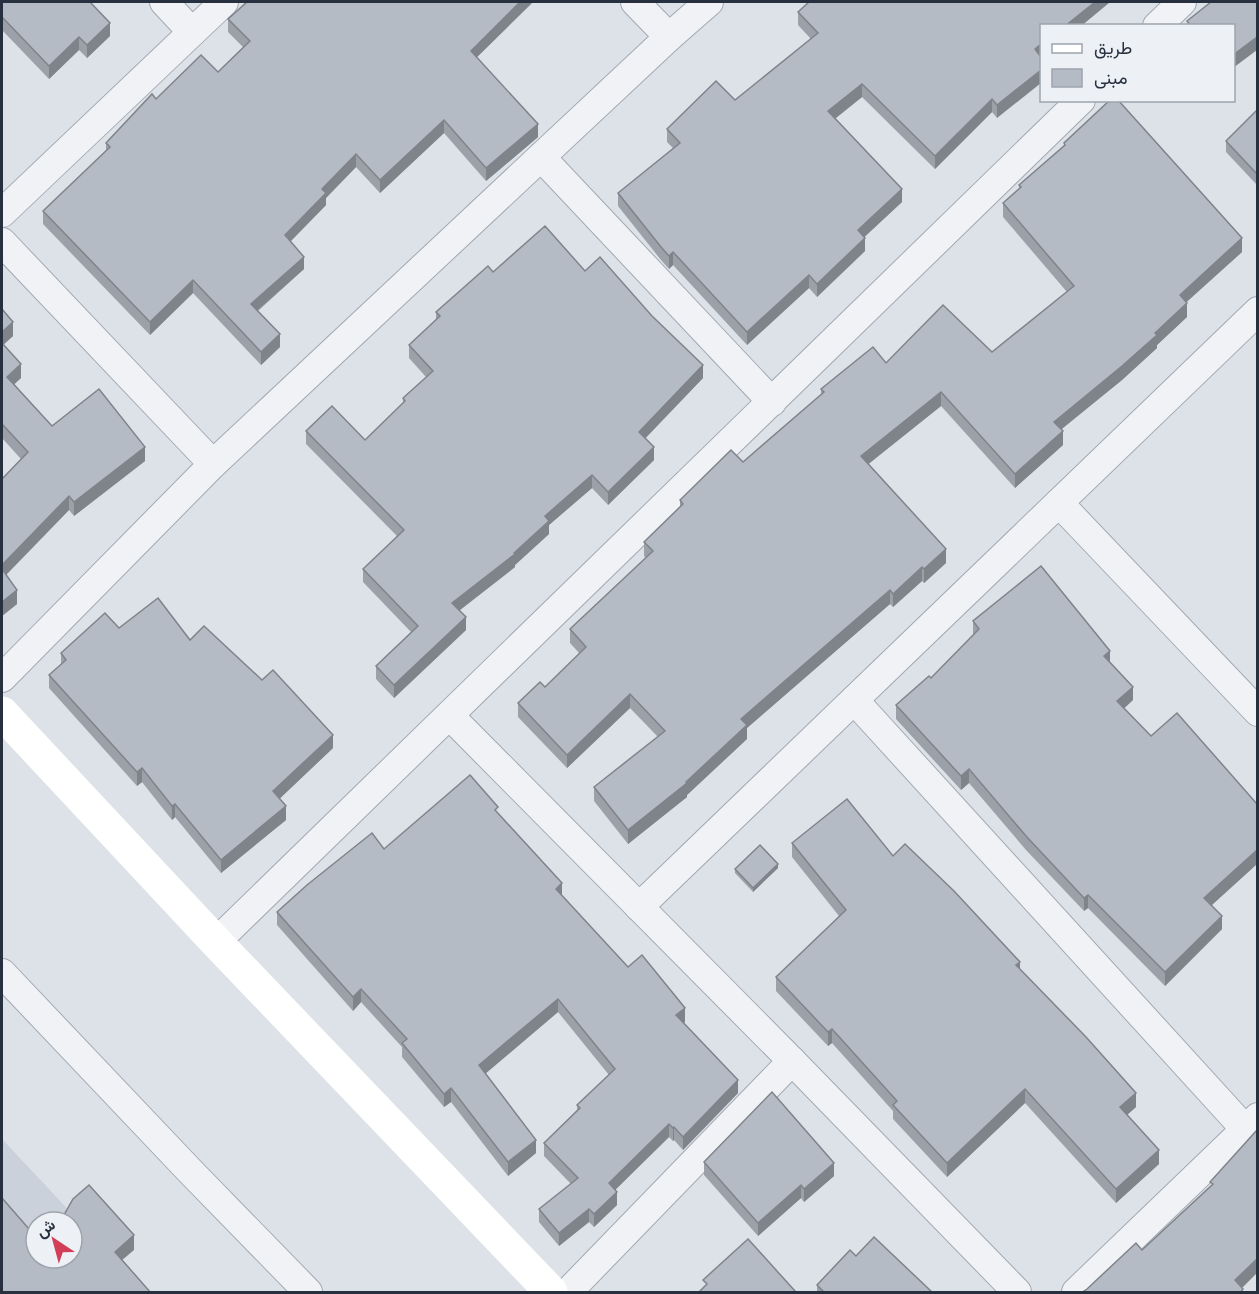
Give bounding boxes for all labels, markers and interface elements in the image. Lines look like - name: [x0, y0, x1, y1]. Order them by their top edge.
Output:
- legend: [1040, 24, 1235, 102]
- text: طريق: [1094, 37, 1132, 59]
- text: مبنى: [1094, 67, 1128, 89]
- north arrow: [24, 1210, 84, 1270]
- text: ش: [32, 1215, 59, 1242]

